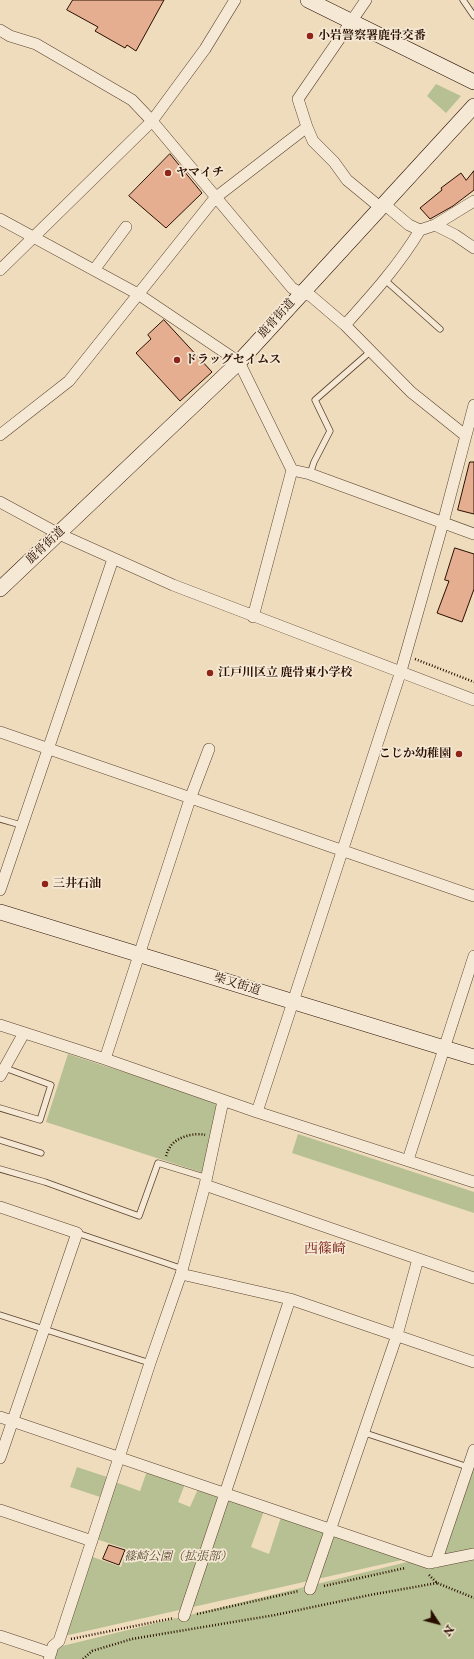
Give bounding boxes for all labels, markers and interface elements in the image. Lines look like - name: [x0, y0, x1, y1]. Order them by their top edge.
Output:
- place label: 小岩警察署鹿骨交番: [318, 29, 426, 43]
- marker: 小岩警察署鹿骨交番: [305, 31, 315, 41]
- place label: ヤマイチ: [176, 166, 224, 180]
- marker: ヤマイチ: [163, 168, 173, 178]
- street label: 鹿骨街道: [256, 296, 298, 342]
- place label: ドラッグセイムス: [185, 353, 281, 367]
- marker: ドラッグセイムス: [172, 355, 182, 365]
- street label: 鹿骨街道: [24, 524, 68, 568]
- place label: 江戸川区立 鹿骨東小学校: [218, 666, 353, 680]
- marker: 江戸川区立 鹿骨東小学校: [205, 668, 215, 678]
- place label: こじか幼稚園: [379, 747, 451, 761]
- marker: こじか幼稚園: [454, 749, 464, 759]
- place label: 三井石油: [53, 877, 101, 891]
- marker: 三井石油: [40, 879, 50, 889]
- street label: 柴又街道: [212, 971, 262, 999]
- district label: 西篠崎: [304, 1242, 346, 1258]
- park label: 篠崎公園（拡張部）: [124, 1550, 232, 1564]
- north arrow: [418, 1603, 458, 1643]
- text: N: [440, 1623, 456, 1638]

